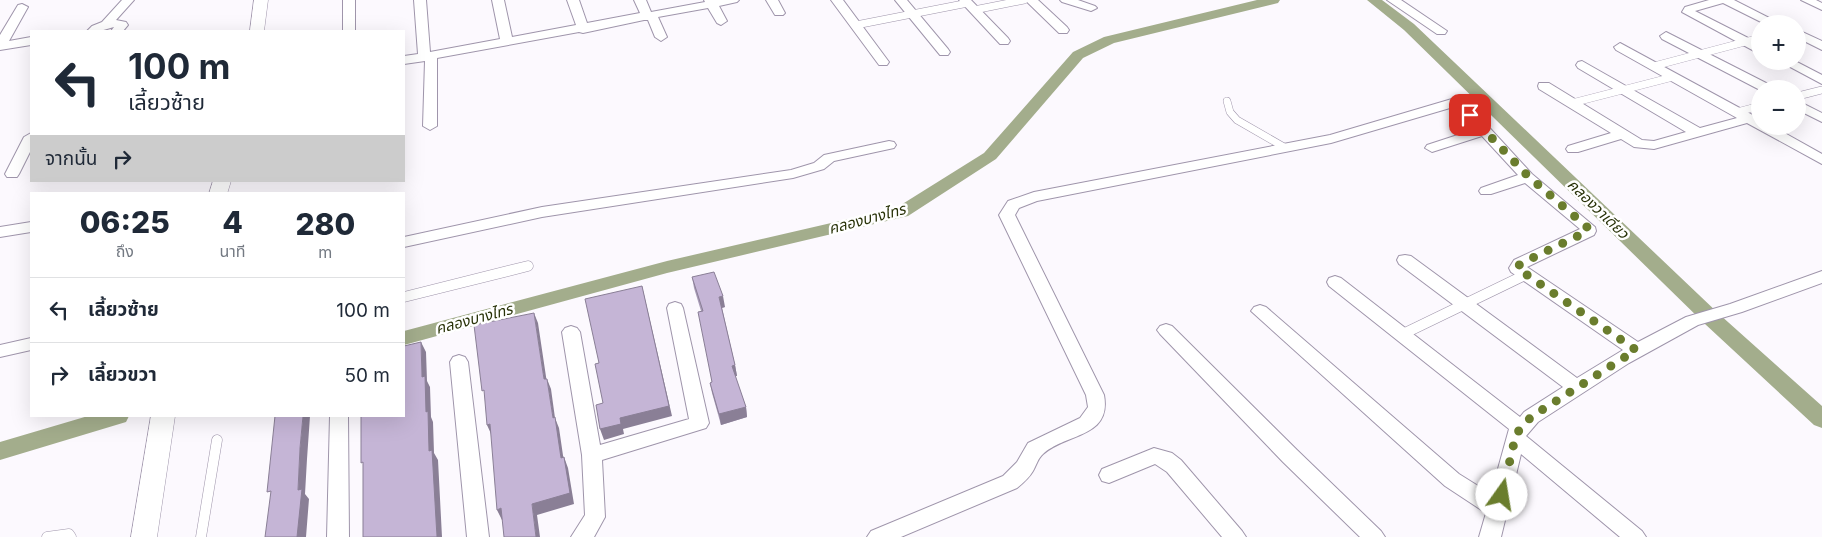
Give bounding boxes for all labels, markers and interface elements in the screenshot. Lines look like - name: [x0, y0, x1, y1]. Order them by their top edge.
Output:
- map controls: [1751, 15, 1806, 135]
- button: +: [1751, 15, 1806, 70]
- text: 100 m: [128, 45, 231, 87]
- icon: left: [45, 50, 110, 115]
- button: −: [1751, 80, 1806, 135]
- text: เลี้ยวซ้าย: [128, 89, 205, 115]
- pin: [1449, 94, 1491, 136]
- icon: arrive: [1456, 101, 1484, 129]
- icon: right: [108, 145, 136, 173]
- text: จากนั้น: [45, 147, 98, 170]
- water label: คลองวาเดียว: [1564, 175, 1633, 243]
- water label: คลองบางไทร: [826, 199, 909, 238]
- text: 06:25: [80, 204, 170, 240]
- text: 4: [222, 204, 243, 240]
- text: 280: [295, 206, 355, 242]
- text: ถึง: [116, 241, 134, 261]
- text: นาที: [220, 241, 246, 261]
- text: m: [318, 242, 332, 262]
- icon: left: [45, 296, 73, 324]
- text: เลี้ยวซ้าย: [88, 298, 159, 321]
- text: 100 m: [336, 299, 390, 322]
- water label: คลองบางไทร: [433, 299, 516, 338]
- icon: right: [45, 361, 73, 389]
- text: เลี้ยวขวา: [88, 363, 157, 386]
- text: 50 m: [344, 364, 390, 387]
- position arrow: [1475, 468, 1527, 520]

